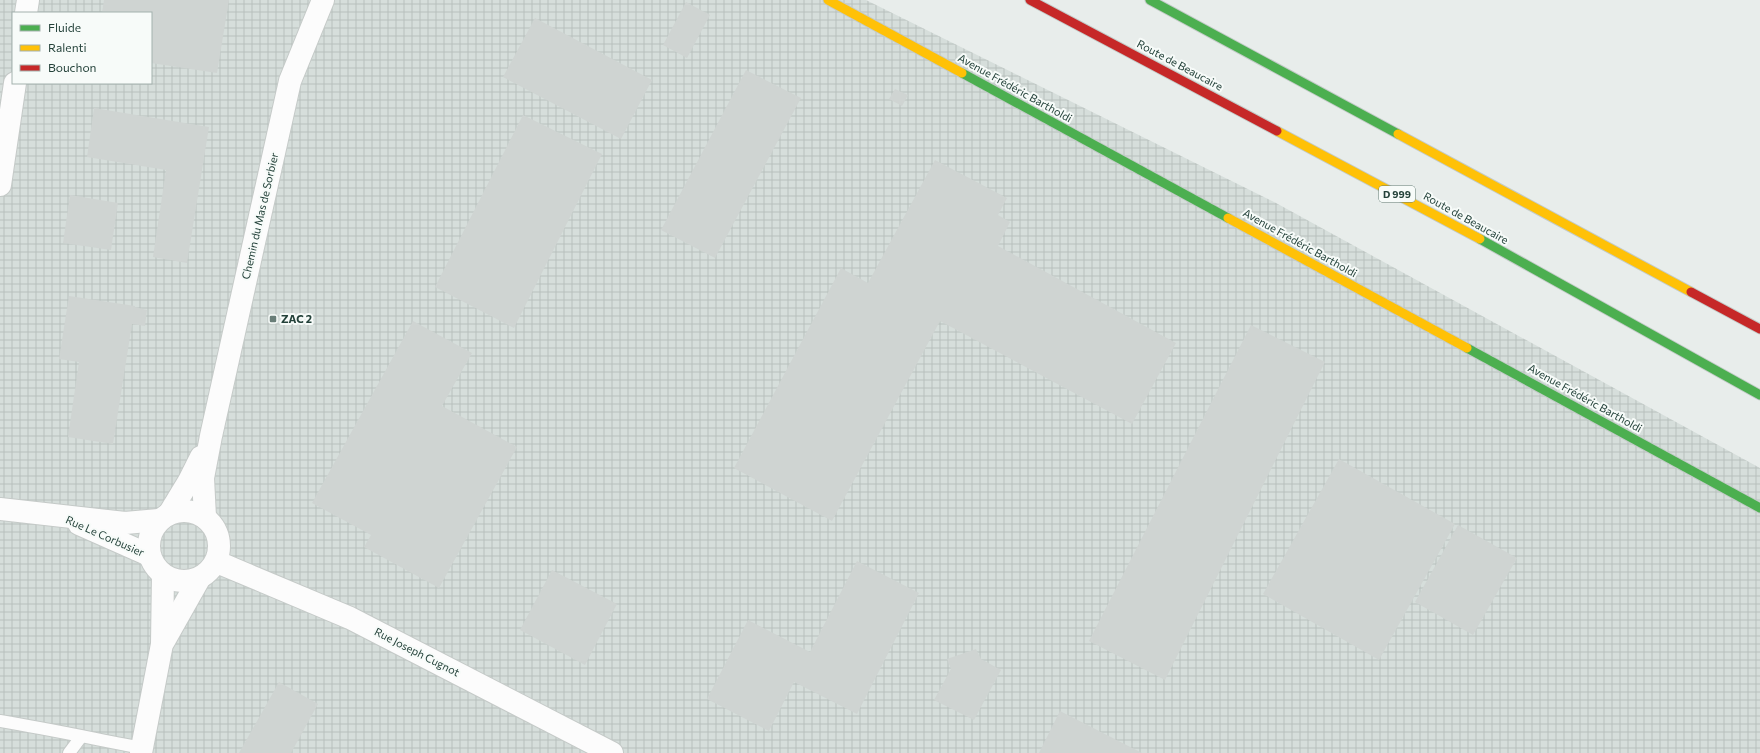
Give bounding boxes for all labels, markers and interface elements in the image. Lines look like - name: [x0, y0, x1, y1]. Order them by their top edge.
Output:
- legend: [12, 12, 152, 84]
- text: Fluide: [48, 20, 81, 34]
- street label: Route de Beaucaire: [1135, 36, 1225, 93]
- text: Ralenti: [48, 40, 87, 54]
- street label: Avenue Frédéric Bartholdi: [956, 51, 1075, 124]
- text: Bouchon: [48, 60, 96, 74]
- street label: Chemin du Mas de Sorbier: [239, 151, 281, 280]
- road number: D 999: [1379, 186, 1415, 202]
- street label: Route de Beaucaire: [1421, 189, 1511, 246]
- street label: Avenue Frédéric Bartholdi: [1241, 206, 1360, 279]
- place label: ZAC 2: [281, 312, 312, 325]
- marker: ZAC 2: [268, 314, 278, 324]
- street label: Avenue Frédéric Bartholdi: [1526, 361, 1645, 434]
- street label: Rue Le Corbusier: [64, 512, 147, 559]
- street label: Rue Joseph Cugnot: [372, 624, 462, 680]

